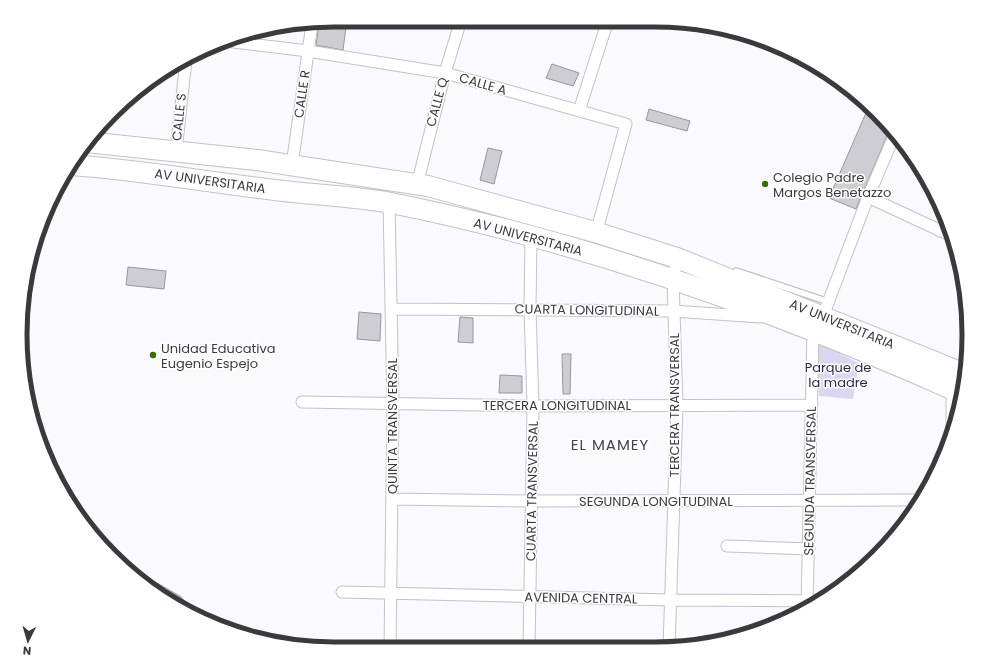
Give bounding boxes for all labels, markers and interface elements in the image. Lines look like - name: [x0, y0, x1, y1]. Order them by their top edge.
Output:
- street label: CALLE A: [457, 68, 509, 100]
- street label: CALLE R: [289, 69, 315, 119]
- street label: CALLE Q: [421, 75, 453, 129]
- street label: CALLE S: [167, 92, 191, 142]
- street label: AV UNIVERSITARIA: [153, 164, 267, 198]
- place label: Colegio Padre Margos Benetazzo: [773, 168, 891, 202]
- marker: Colegio Padre Margos Benetazzo: [760, 179, 770, 189]
- street label: AV UNIVERSITARIA: [471, 213, 585, 261]
- street label: AV UNIVERSITARIA: [787, 294, 898, 354]
- street label: CUARTA LONGITUDINAL: [514, 299, 660, 321]
- street label: TERCERA TRANSVERSAL: [665, 332, 684, 477]
- place label: Unidad Educativa Eugenio Espejo: [161, 339, 276, 373]
- marker: Unidad Educativa Eugenio Espejo: [148, 350, 158, 360]
- street label: QUINTA TRANSVERSAL: [383, 357, 402, 494]
- park label: Parque de la madre: [805, 358, 871, 392]
- street label: TERCERA LONGITUDINAL: [483, 396, 632, 415]
- street label: SEGUNDA TRANSVERSAL: [799, 406, 821, 556]
- street label: CUARTA TRANSVERSAL: [521, 420, 543, 561]
- district label: EL MAMEY: [571, 434, 649, 455]
- street label: SEGUNDA LONGITUDINAL: [579, 492, 733, 511]
- street label: AVENIDA CENTRAL: [524, 588, 638, 608]
- north arrow: [8, 621, 48, 661]
- text: N: [22, 643, 32, 659]

